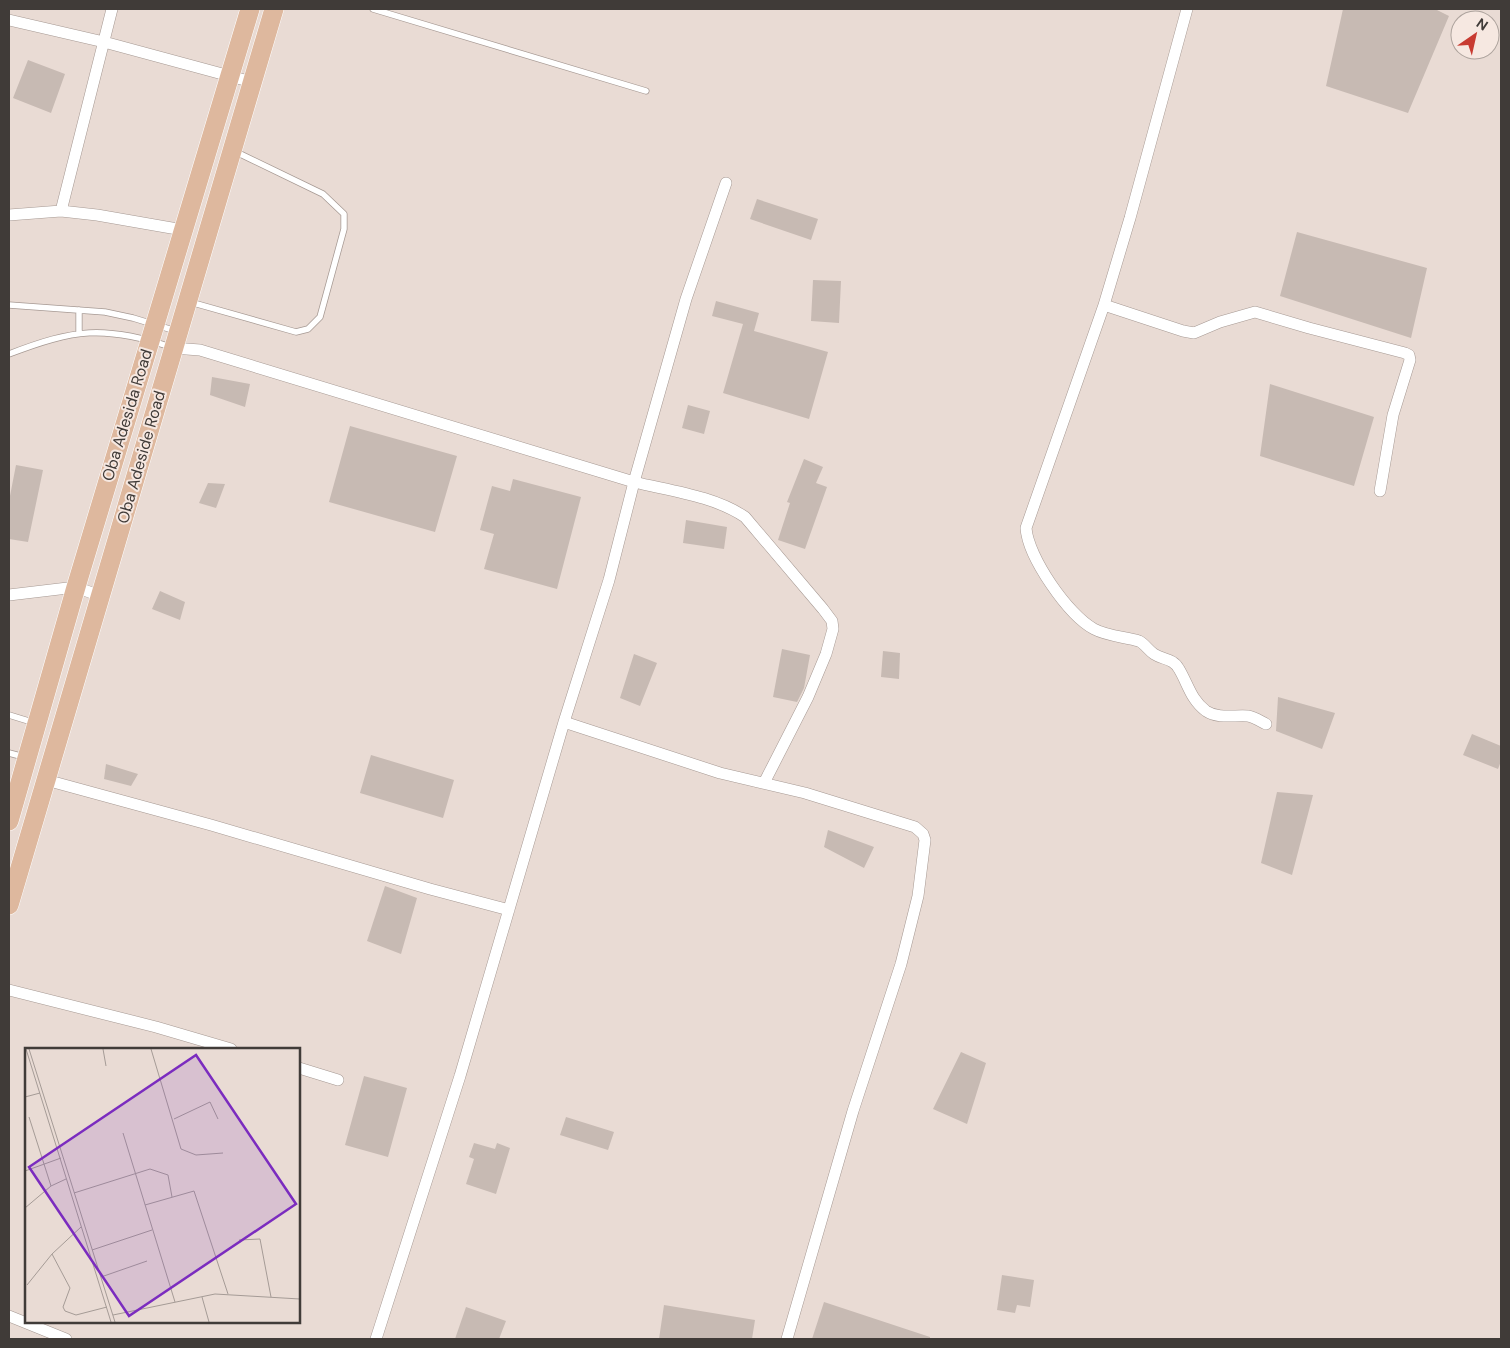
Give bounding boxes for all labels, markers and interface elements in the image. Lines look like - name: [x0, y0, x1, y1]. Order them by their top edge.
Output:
- north arrow: [1450, 10, 1500, 60]
- text: N: [1473, 14, 1492, 35]
- street label: Oba Adesida Road: [97, 347, 157, 483]
- street label: Oba Adeside Road: [112, 388, 170, 526]
- inset map: [25, 1048, 300, 1323]

